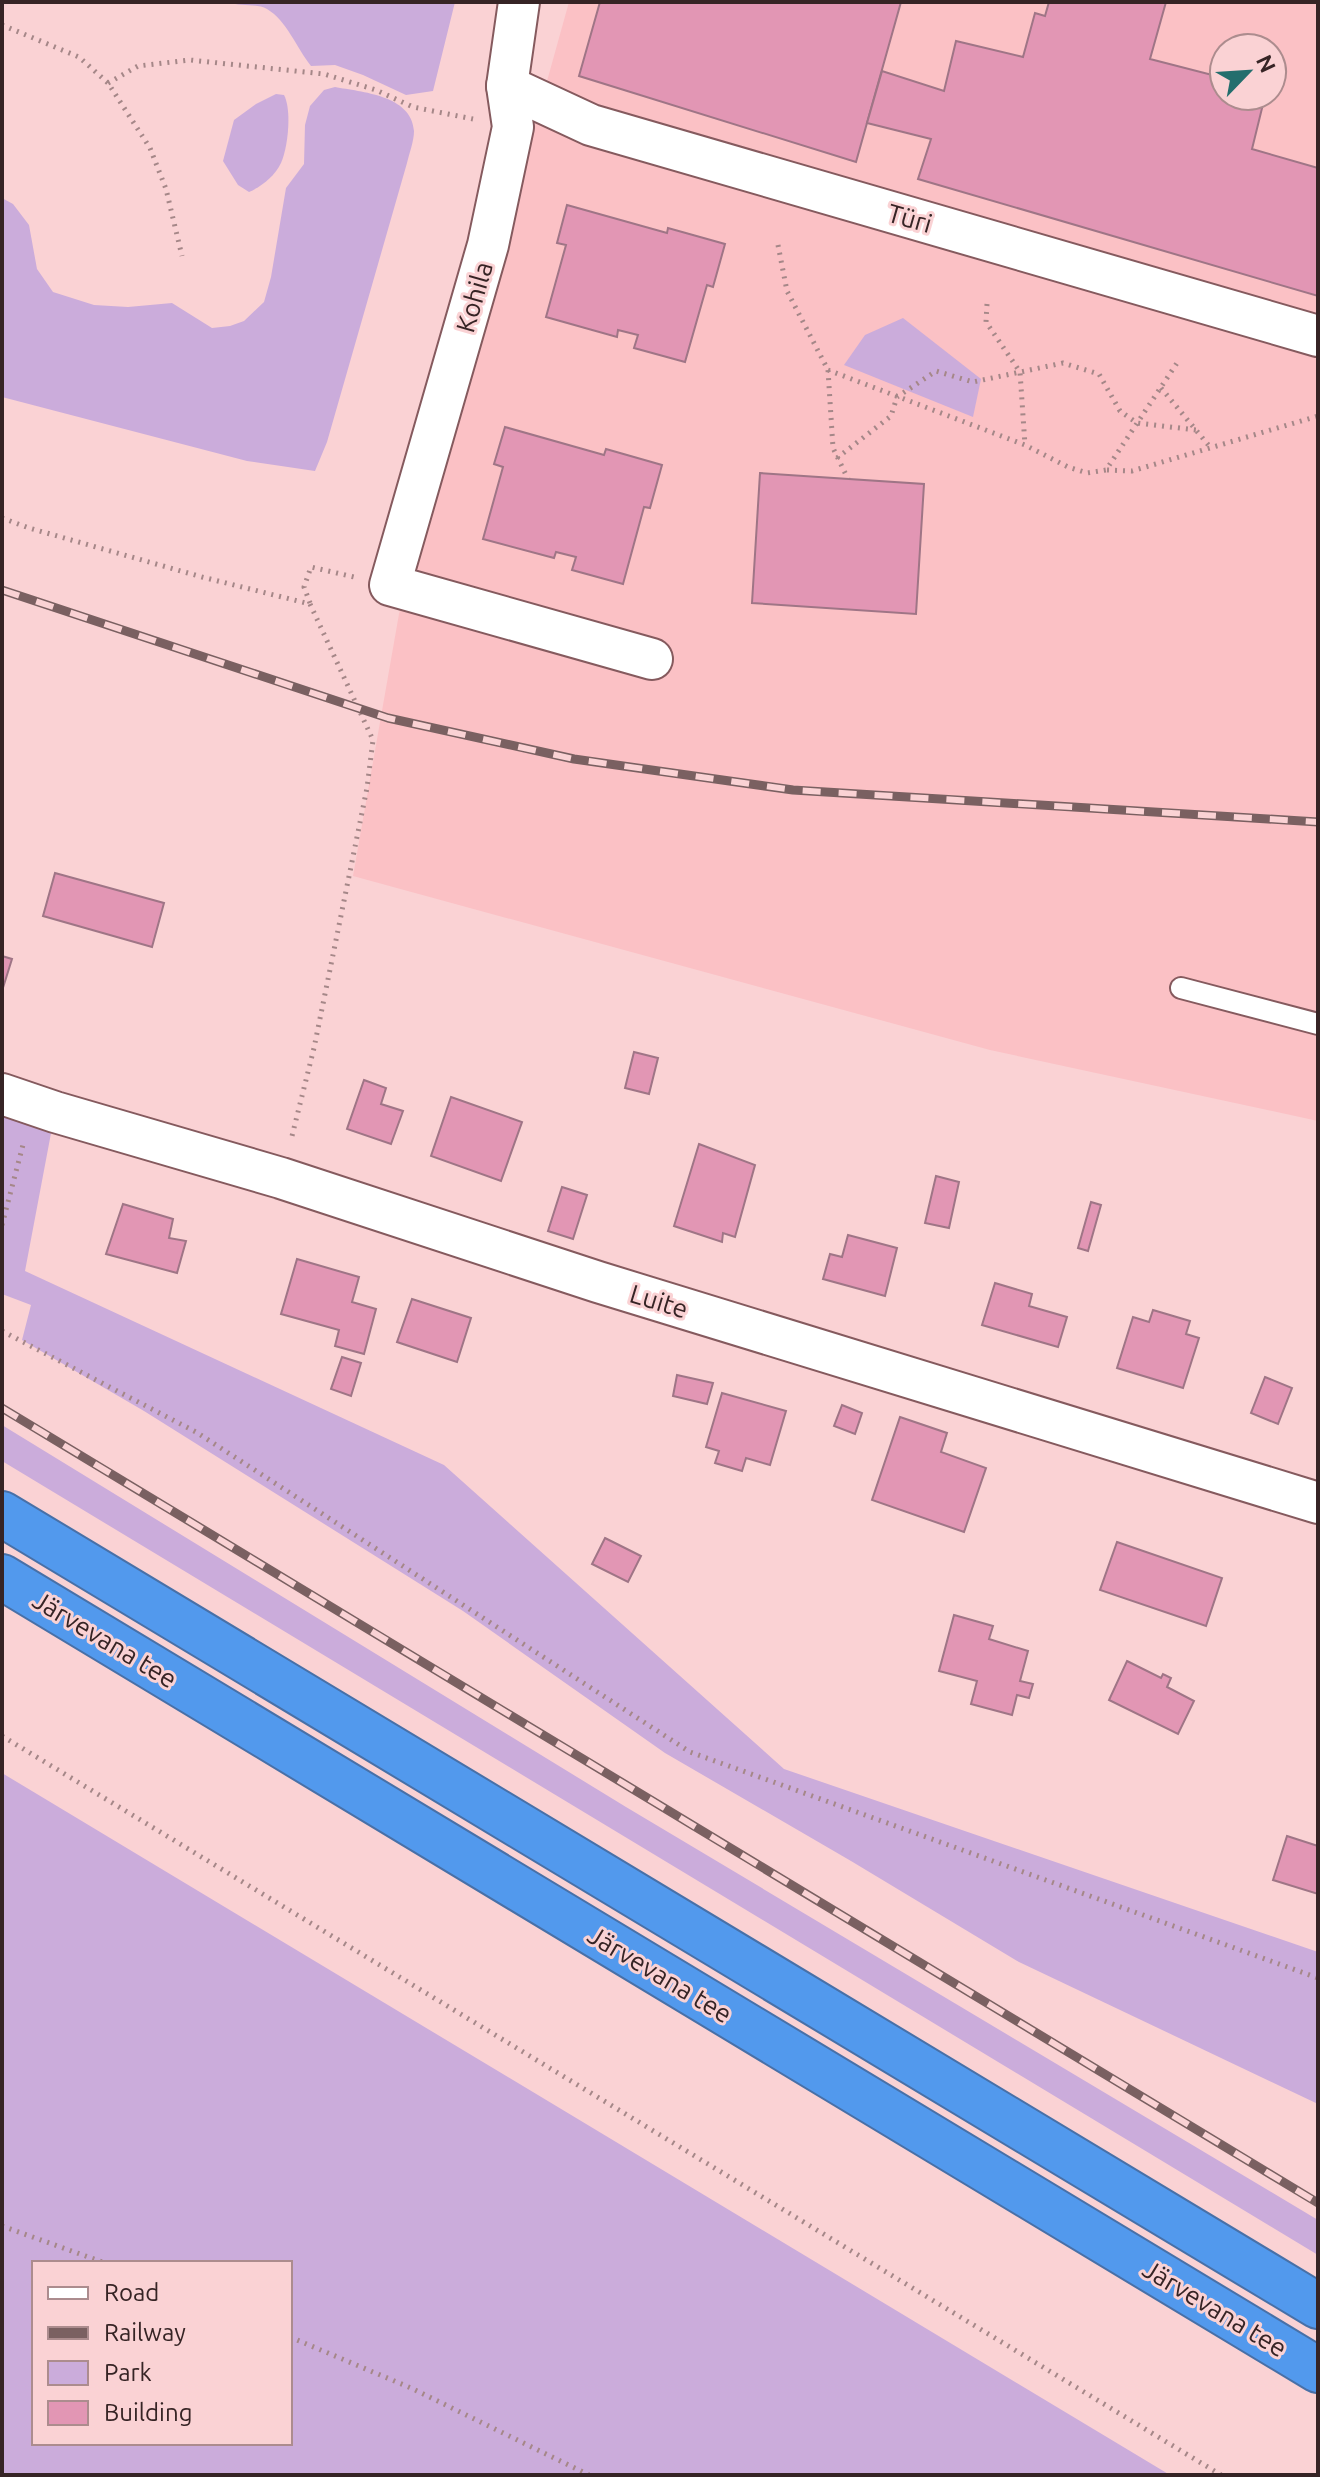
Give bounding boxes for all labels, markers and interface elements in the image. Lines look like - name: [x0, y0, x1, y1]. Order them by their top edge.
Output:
- north arrow: [1208, 32, 1288, 112]
- text: N: [1252, 51, 1281, 76]
- street label: Türi: [884, 198, 936, 238]
- street label: Kohila: [450, 258, 498, 336]
- street label: Luite: [627, 1279, 691, 1323]
- street label: Järvevana tee: [28, 1585, 182, 1693]
- street label: Järvevana tee: [583, 1920, 737, 2028]
- street label: Järvevana tee: [1138, 2254, 1292, 2362]
- legend: [32, 2261, 292, 2445]
- text: Road: [104, 2279, 159, 2306]
- text: Railway: [104, 2319, 186, 2346]
- text: Park: [104, 2359, 152, 2386]
- text: Building: [104, 2399, 192, 2426]

